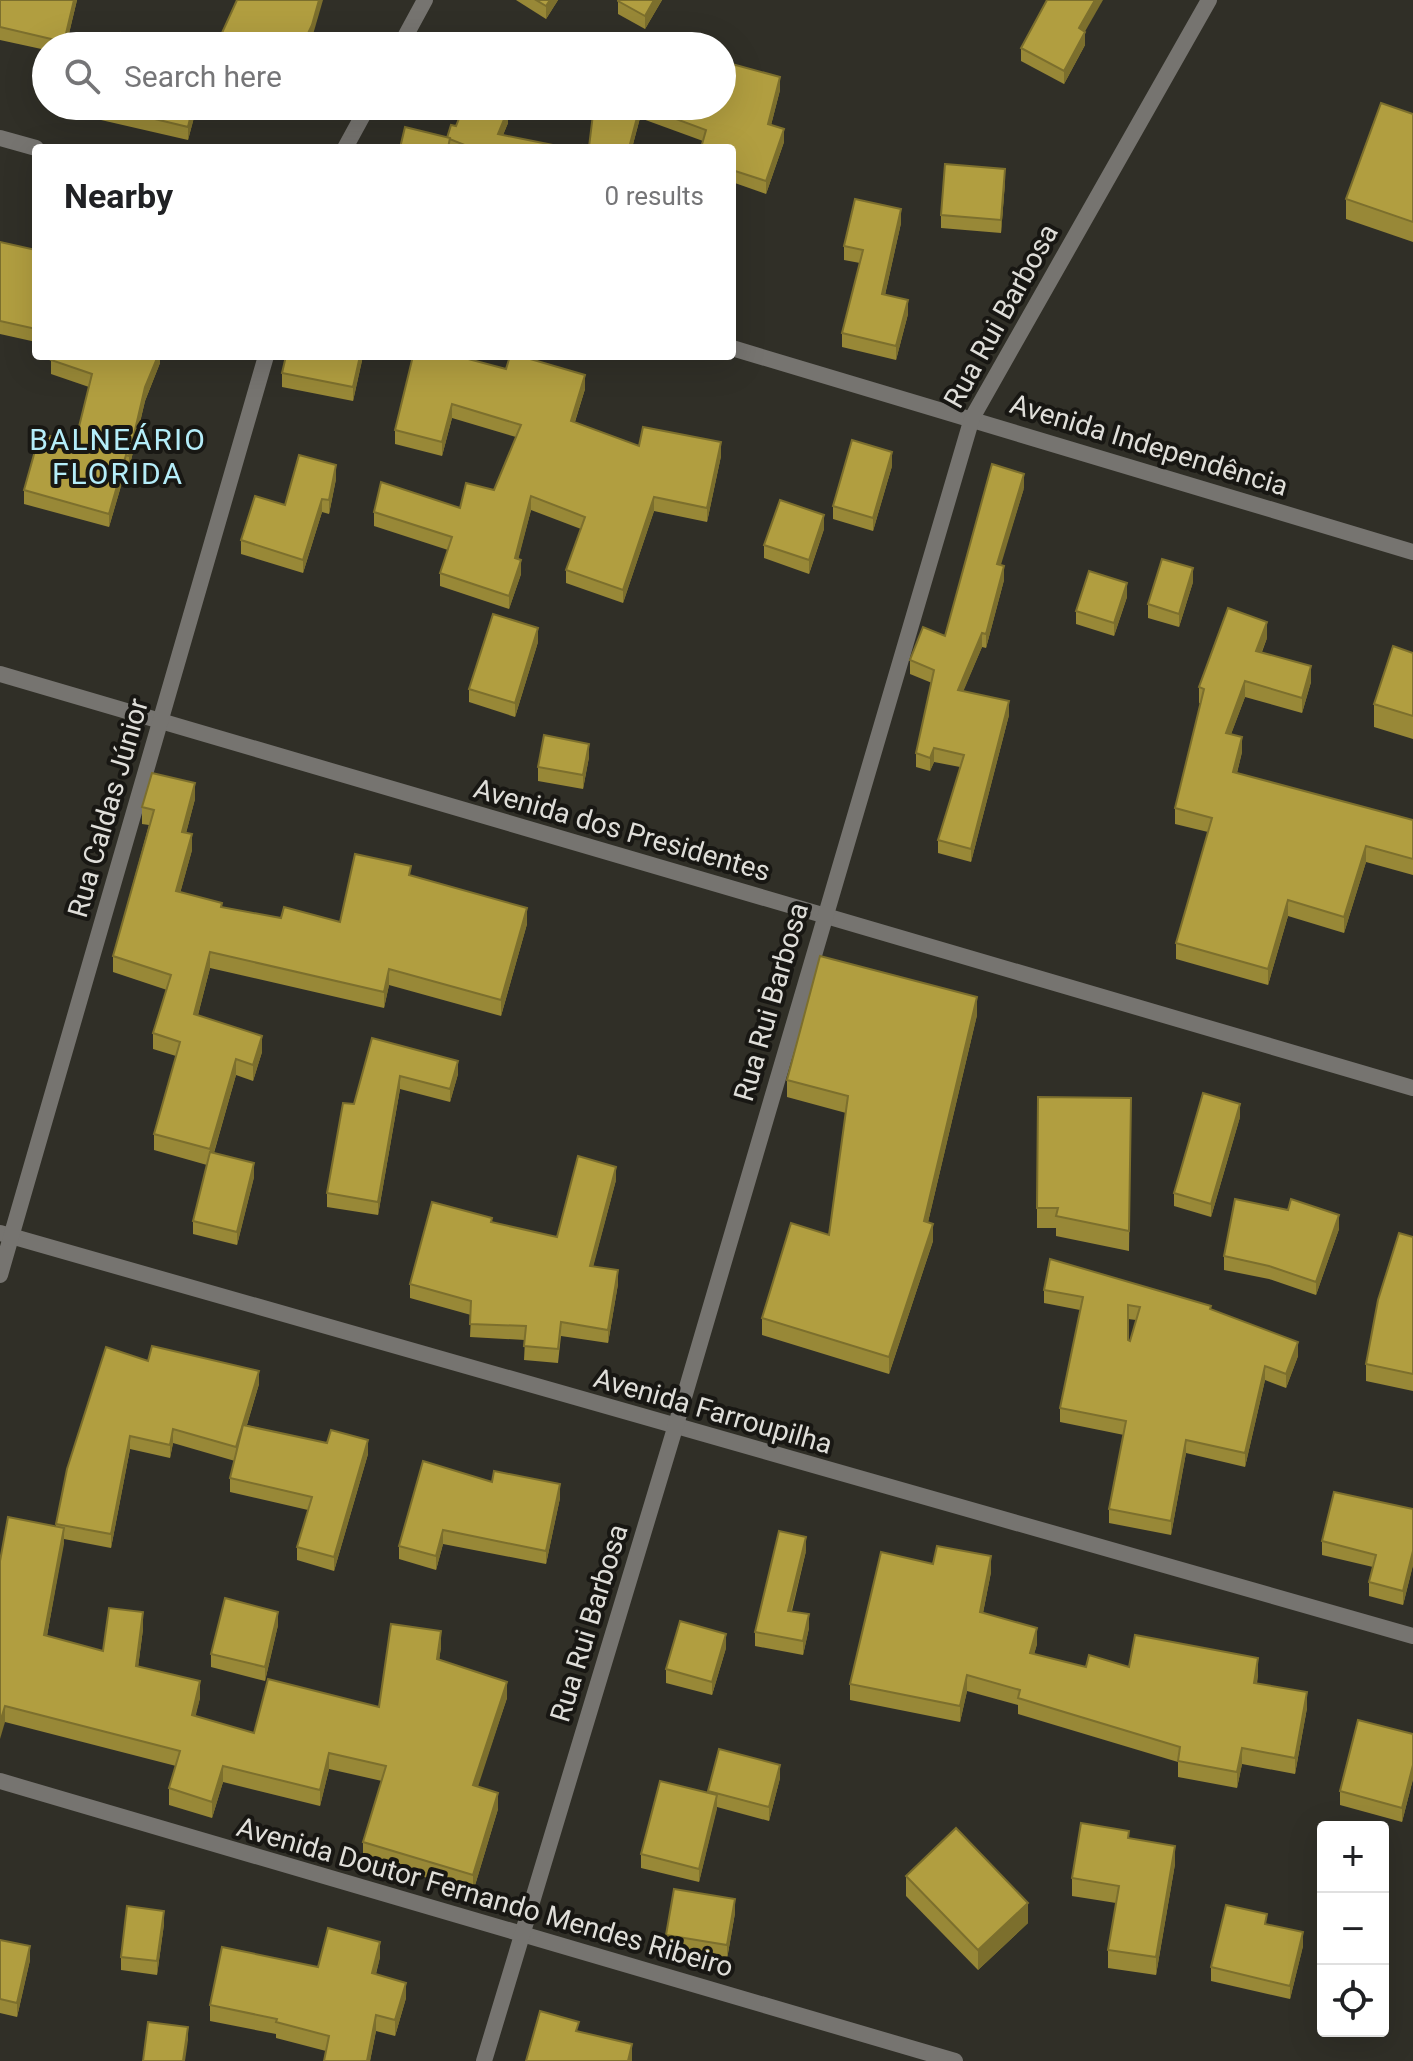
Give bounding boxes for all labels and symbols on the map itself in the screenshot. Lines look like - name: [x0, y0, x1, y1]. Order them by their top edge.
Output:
- street label: Rua Rui Barbosa: [937, 218, 1065, 414]
- street label: Avenida Independência: [1006, 387, 1292, 503]
- district label: BALNEÁRIO FLORIDA: [29, 422, 207, 491]
- street label: Rua Caldas Júnior: [61, 694, 155, 921]
- street label: Avenida dos Presidentes: [470, 772, 774, 888]
- street label: Rua Rui Barbosa: [727, 899, 815, 1105]
- street label: Avenida Farroupilha: [590, 1361, 836, 1461]
- street label: Rua Rui Barbosa: [543, 1520, 635, 1726]
- street label: Avenida Doutor Fernando Mendes Ribeiro: [233, 1810, 737, 1984]

